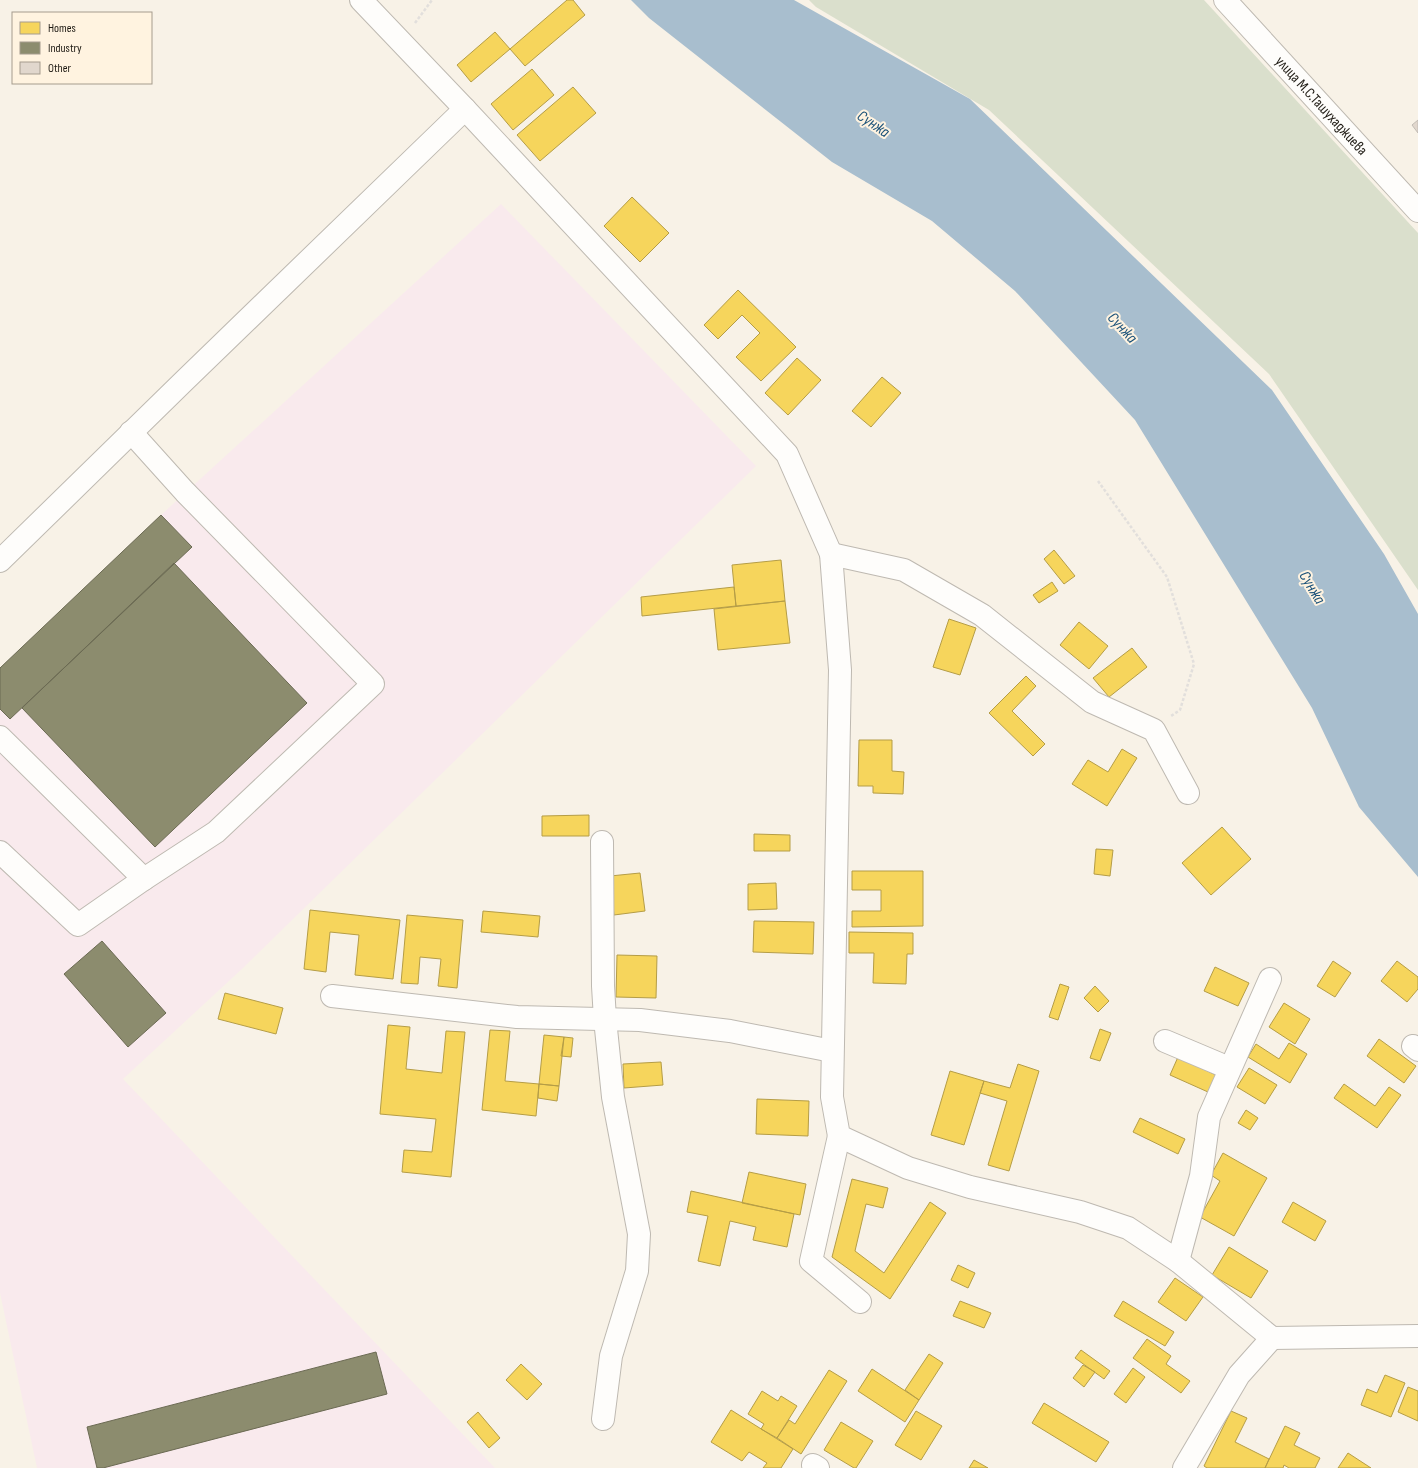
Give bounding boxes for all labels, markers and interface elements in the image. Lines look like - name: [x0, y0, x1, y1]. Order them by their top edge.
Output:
- legend: [12, 12, 152, 84]
- text: Homes: [48, 21, 76, 36]
- text: Industry: [48, 41, 82, 56]
- street label: улица М.С.Ташухаджиева: [1271, 52, 1372, 160]
- text: Other: [48, 61, 72, 76]
- water label: Сунжа: [853, 107, 893, 142]
- water label: Сунжа: [1103, 309, 1141, 348]
- water label: Сунжа: [1295, 568, 1329, 608]

